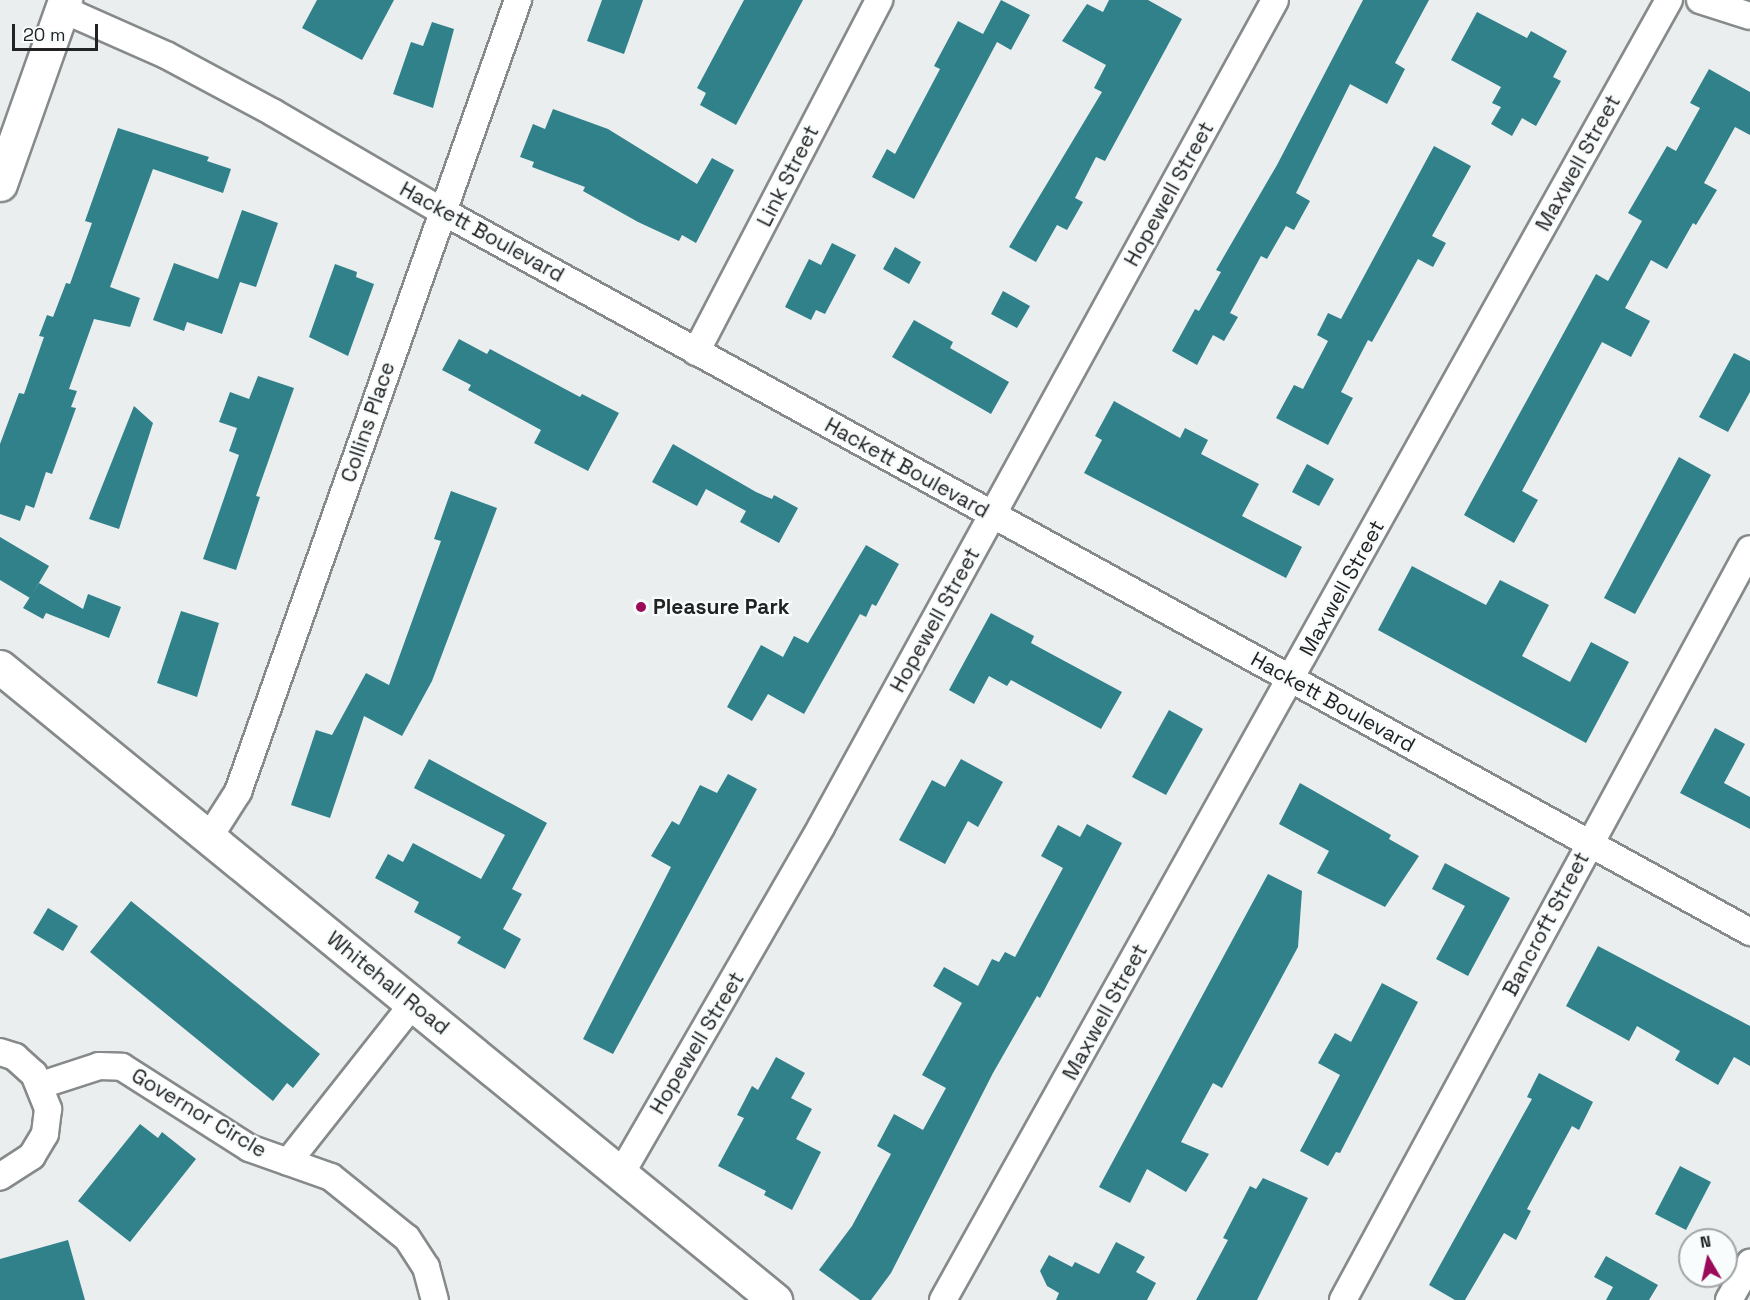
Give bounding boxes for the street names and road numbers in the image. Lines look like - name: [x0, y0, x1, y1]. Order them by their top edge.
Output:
- street label: Maxwell Street: [1530, 91, 1626, 235]
- street label: Hopewell Street: [1119, 117, 1219, 271]
- street label: Link Street: [752, 121, 824, 231]
- street label: Hackett Boulevard: [395, 176, 569, 288]
- street label: Collins Place: [336, 358, 400, 486]
- street label: Hackett Boulevard: [820, 412, 994, 524]
- street label: Maxwell Street: [1294, 516, 1390, 660]
- street label: Hopewell Street: [885, 543, 985, 697]
- street label: Hackett Boulevard: [1246, 646, 1420, 758]
- street label: Bancroft Street: [1497, 848, 1595, 1000]
- street label: Whitehall Road: [322, 926, 454, 1040]
- street label: Maxwell Street: [1057, 940, 1153, 1084]
- street label: Hopewell Street: [645, 967, 749, 1119]
- street label: Governor Circle: [127, 1063, 271, 1163]

